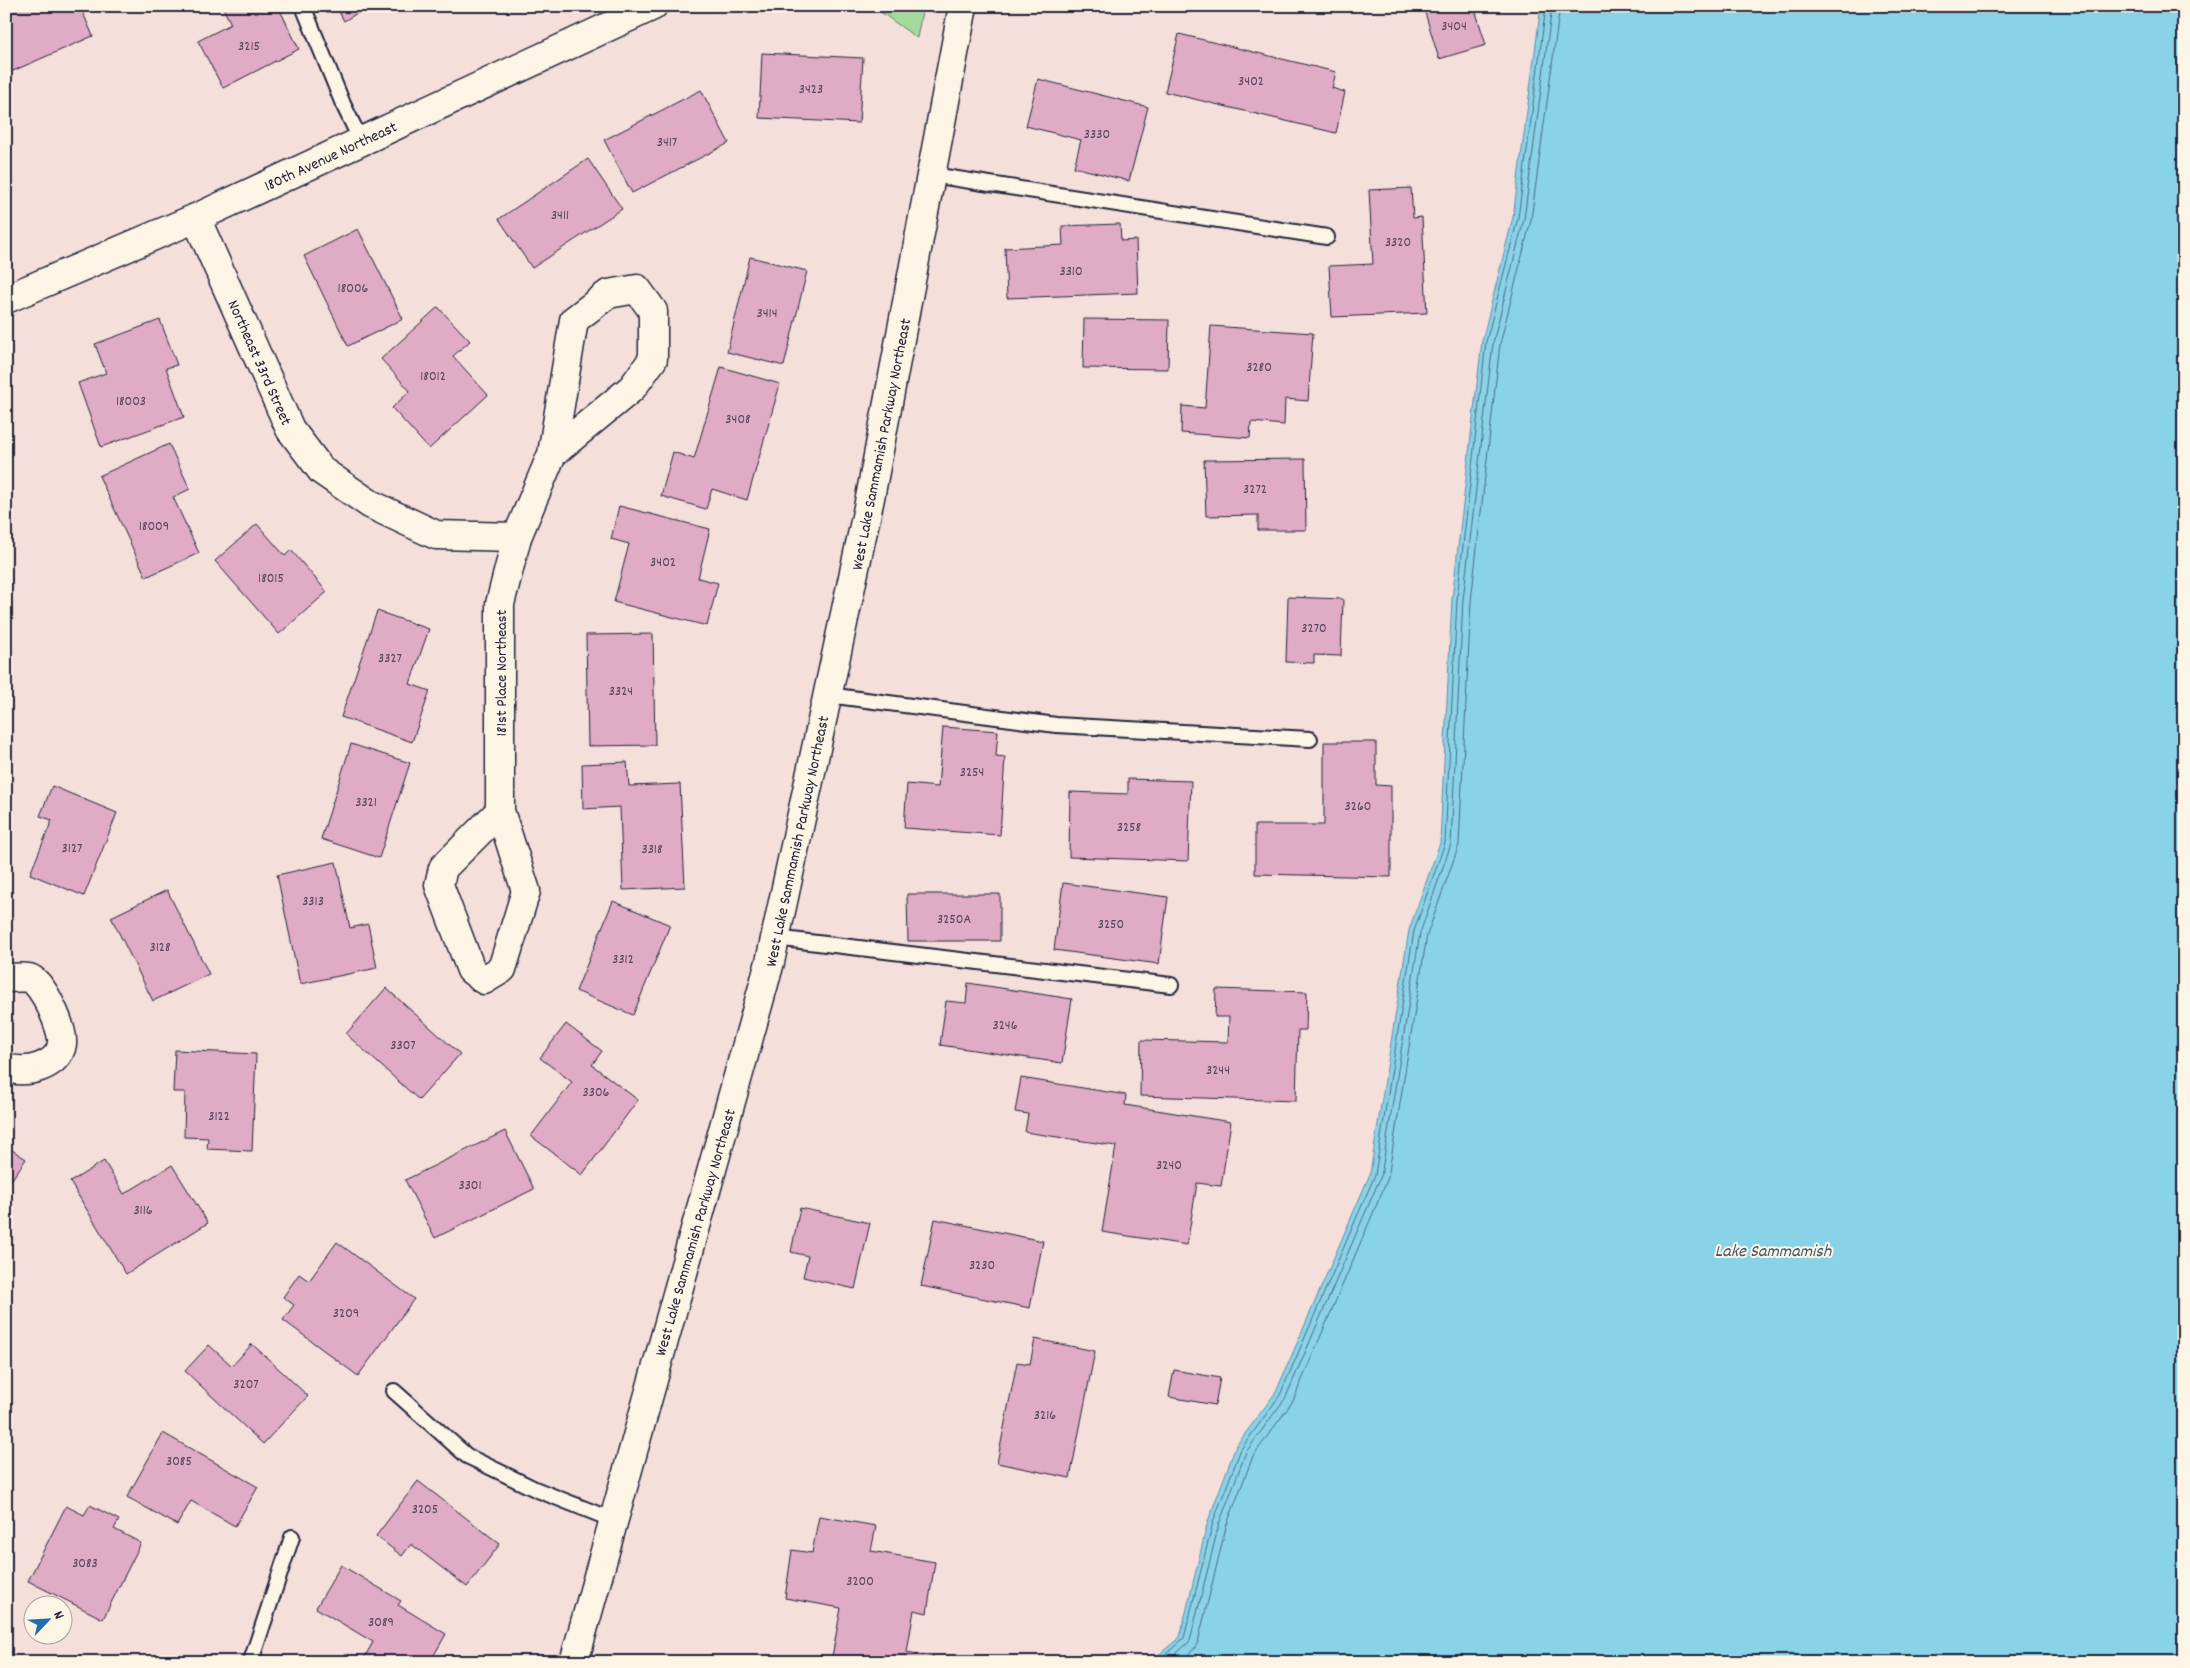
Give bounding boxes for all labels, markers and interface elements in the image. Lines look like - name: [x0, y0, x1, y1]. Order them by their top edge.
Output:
- house number: 3404: [1441, 17, 1467, 37]
- house number: 3215: [238, 37, 260, 57]
- house number: 3402: [1238, 72, 1264, 92]
- house number: 3423: [799, 80, 823, 100]
- street label: 180th Avenue Northeast: [261, 116, 401, 198]
- house number: 3330: [1084, 125, 1110, 145]
- house number: 3417: [657, 133, 677, 153]
- house number: 3411: [551, 206, 569, 226]
- house number: 3320: [1385, 233, 1411, 253]
- house number: 3310: [1059, 262, 1083, 282]
- house number: 18006: [338, 279, 369, 299]
- street label: Northeast 33rd Street: [221, 297, 297, 430]
- house number: 3414: [757, 304, 777, 324]
- street label: West Lake Sammamish Parkway Northeast: [847, 316, 918, 572]
- house number: 3280: [1246, 358, 1272, 378]
- house number: 18012: [420, 367, 446, 387]
- house number: 18003: [116, 392, 146, 412]
- house number: 3408: [725, 410, 751, 430]
- house number: 3272: [1243, 480, 1267, 500]
- house number: 18009: [139, 517, 169, 537]
- house number: 3402: [650, 553, 676, 573]
- house number: 18015: [258, 569, 284, 589]
- street label: 181st Place Northeast: [491, 610, 514, 736]
- house number: 3270: [1301, 619, 1327, 639]
- house number: 3327: [378, 649, 402, 669]
- house number: 3324: [609, 682, 633, 702]
- street label: West Lake Sammamish Parkway Northeast: [761, 714, 836, 969]
- house number: 3254: [960, 763, 984, 783]
- house number: 3321: [355, 793, 377, 813]
- house number: 3260: [1345, 797, 1371, 817]
- house number: 3258: [1117, 818, 1142, 838]
- house number: 3127: [62, 839, 82, 859]
- house number: 3318: [641, 840, 663, 860]
- house number: 3313: [302, 892, 324, 912]
- house number: 3250A: [937, 910, 971, 930]
- house number: 3250: [1098, 915, 1124, 935]
- house number: 3128: [149, 938, 171, 958]
- house number: 3312: [612, 950, 634, 970]
- house number: 3246: [992, 1016, 1018, 1036]
- house number: 3307: [390, 1036, 416, 1056]
- house number: 3244: [1206, 1061, 1230, 1081]
- house number: 3306: [583, 1083, 610, 1103]
- street label: West Lake Sammamish Parkway Northeast: [650, 1106, 743, 1359]
- house number: 3122: [208, 1107, 230, 1127]
- house number: 3240: [1156, 1156, 1182, 1176]
- house number: 3301: [458, 1176, 482, 1196]
- house number: 3116: [133, 1201, 153, 1221]
- water label: Lake Sammamish: [1715, 1240, 1832, 1265]
- house number: 3230: [969, 1256, 995, 1276]
- house number: 3209: [333, 1304, 359, 1324]
- house number: 3207: [233, 1375, 259, 1395]
- house number: 3216: [1034, 1406, 1056, 1426]
- house number: 3085: [166, 1452, 192, 1472]
- house number: 3205: [412, 1500, 438, 1520]
- house number: 3083: [72, 1554, 98, 1574]
- house number: 3200: [846, 1572, 874, 1592]
- north arrow: [22, 1596, 72, 1646]
- text: N: [47, 1608, 69, 1623]
- house number: 3089: [368, 1613, 394, 1633]

